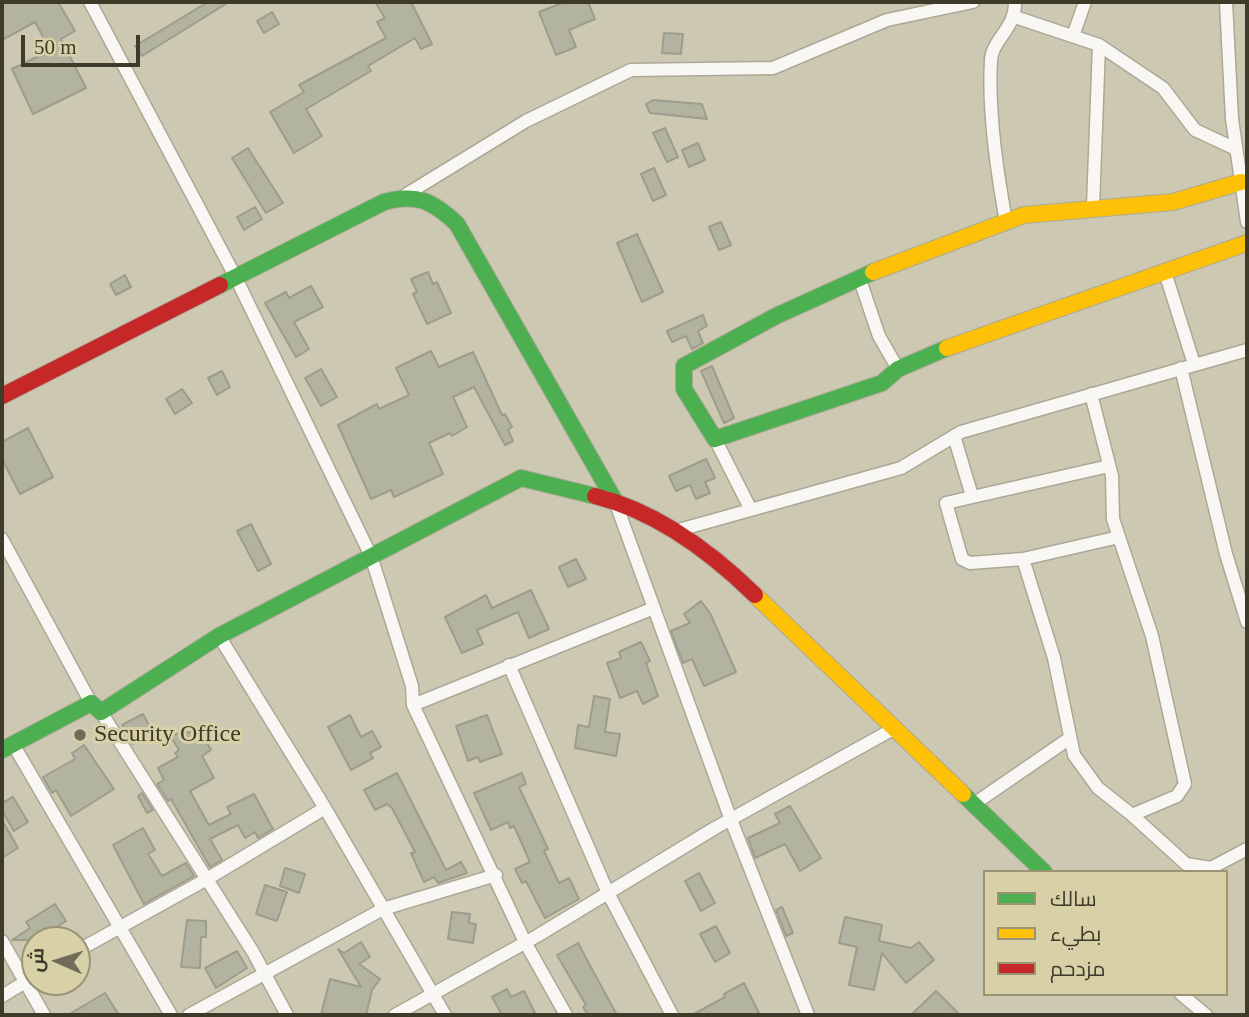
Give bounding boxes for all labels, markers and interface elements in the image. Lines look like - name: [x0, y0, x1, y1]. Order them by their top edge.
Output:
- scale bar: [24, 21, 144, 65]
- text: 50 m: [34, 35, 77, 59]
- place label: Security Office: [94, 721, 241, 749]
- marker: Security Office: [72, 727, 88, 743]
- legend: [983, 870, 1228, 996]
- text: سالك: [1050, 887, 1097, 911]
- text: بطيء: [1050, 922, 1101, 946]
- north arrow: [21, 926, 91, 996]
- text: ش: [25, 947, 48, 973]
- text: مزدحم: [1050, 957, 1105, 981]

